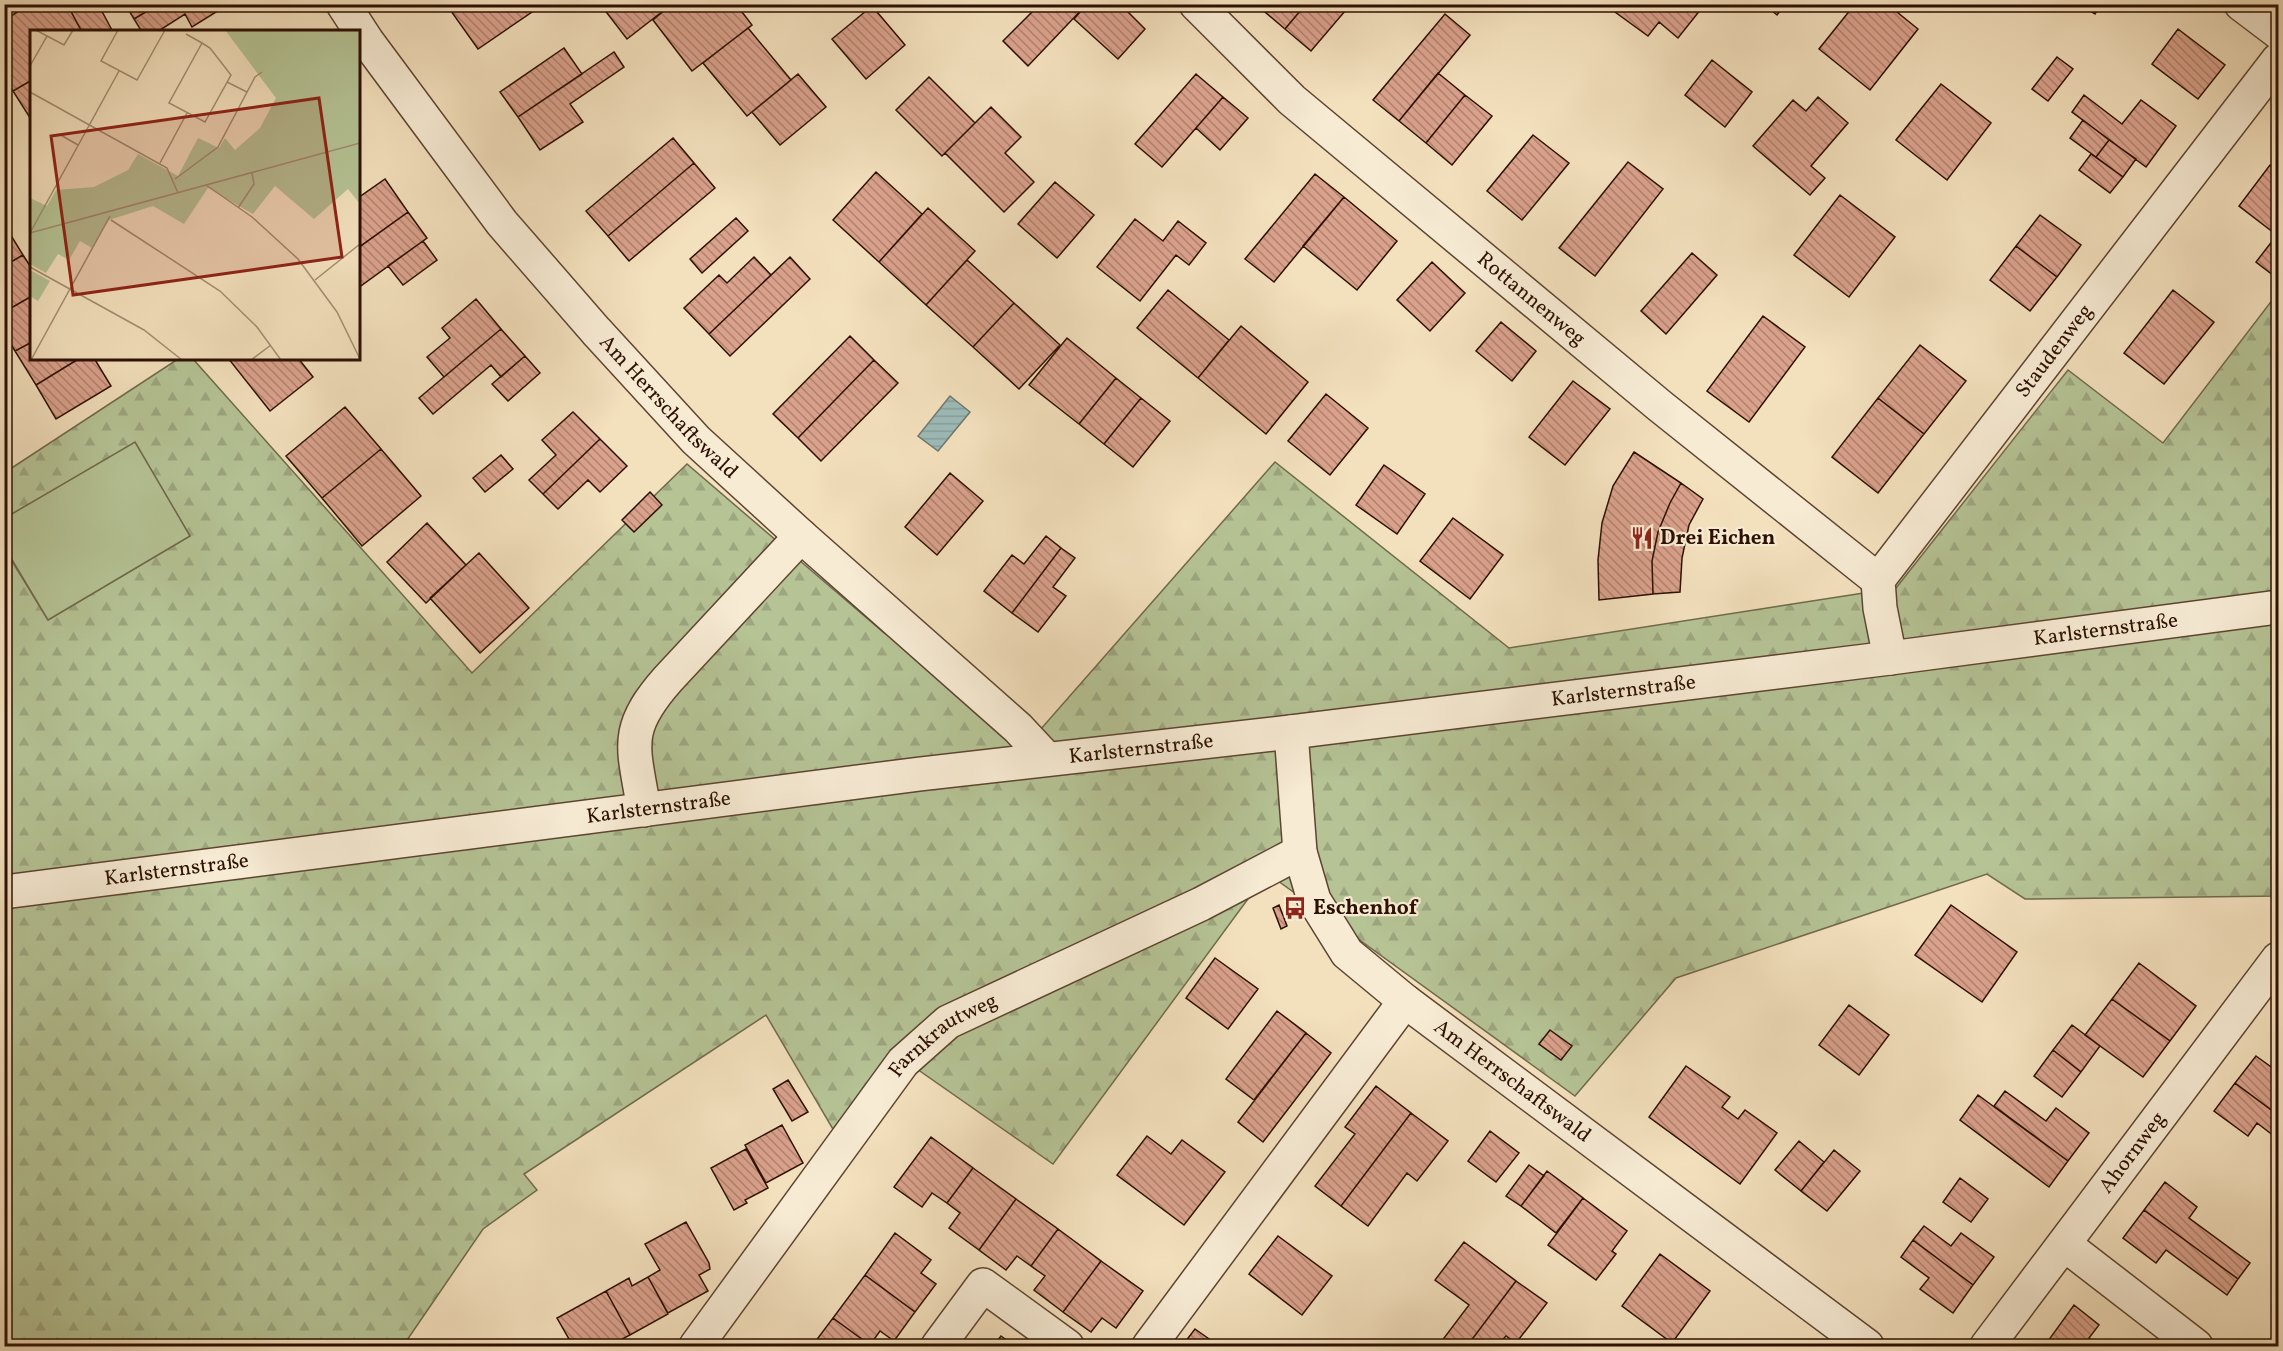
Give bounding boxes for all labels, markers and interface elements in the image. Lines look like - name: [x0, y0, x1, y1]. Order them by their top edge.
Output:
- inset map: [30, 30, 360, 360]
- street label: Rottannenweg: [1471, 245, 1592, 353]
- street label: Staudenweg: [2009, 298, 2100, 404]
- street label: Am Herrschaftswald: [592, 329, 744, 486]
- place label: Drei Eichen: [1660, 524, 1776, 553]
- restaurant icon: Drei Eichen: [1629, 525, 1655, 551]
- street label: Karlsternstraße: [2032, 606, 2180, 654]
- street label: Karlsternstraße: [1550, 668, 1698, 714]
- street label: Karlsternstraße: [1067, 726, 1215, 772]
- street label: Karlsternstraße: [585, 784, 733, 831]
- street label: Karlsternstraße: [103, 846, 251, 893]
- place label: Eschenhof: [1313, 894, 1419, 923]
- bus stop icon: Eschenhof: [1282, 895, 1308, 921]
- street label: Farnkrautweg: [882, 986, 1002, 1084]
- street label: Am Herrschaftswald: [1428, 1013, 1597, 1150]
- street label: Ahornweg: [2092, 1106, 2173, 1200]

